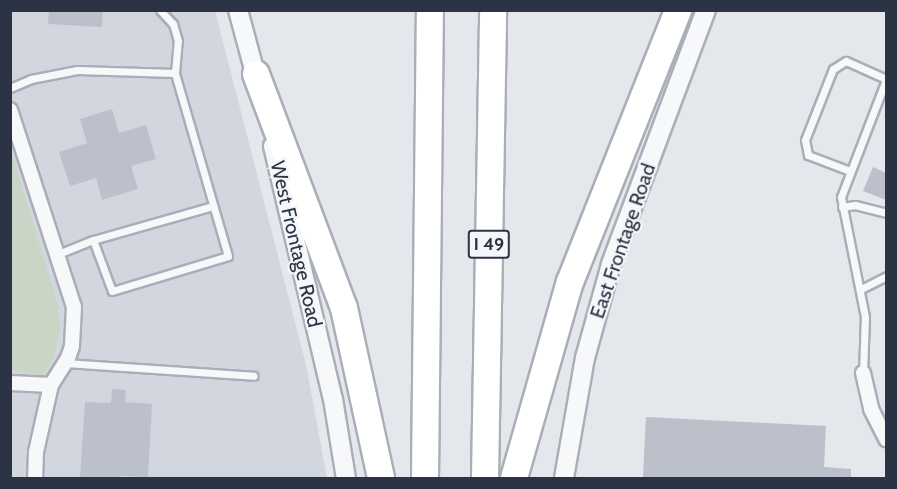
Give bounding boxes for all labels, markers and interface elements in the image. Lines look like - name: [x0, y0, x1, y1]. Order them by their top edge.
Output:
- street label: West Frontage Road: [265, 158, 327, 330]
- street label: East Frontage Road: [585, 160, 661, 322]
- road number: I 49: [466, 229, 512, 259]

